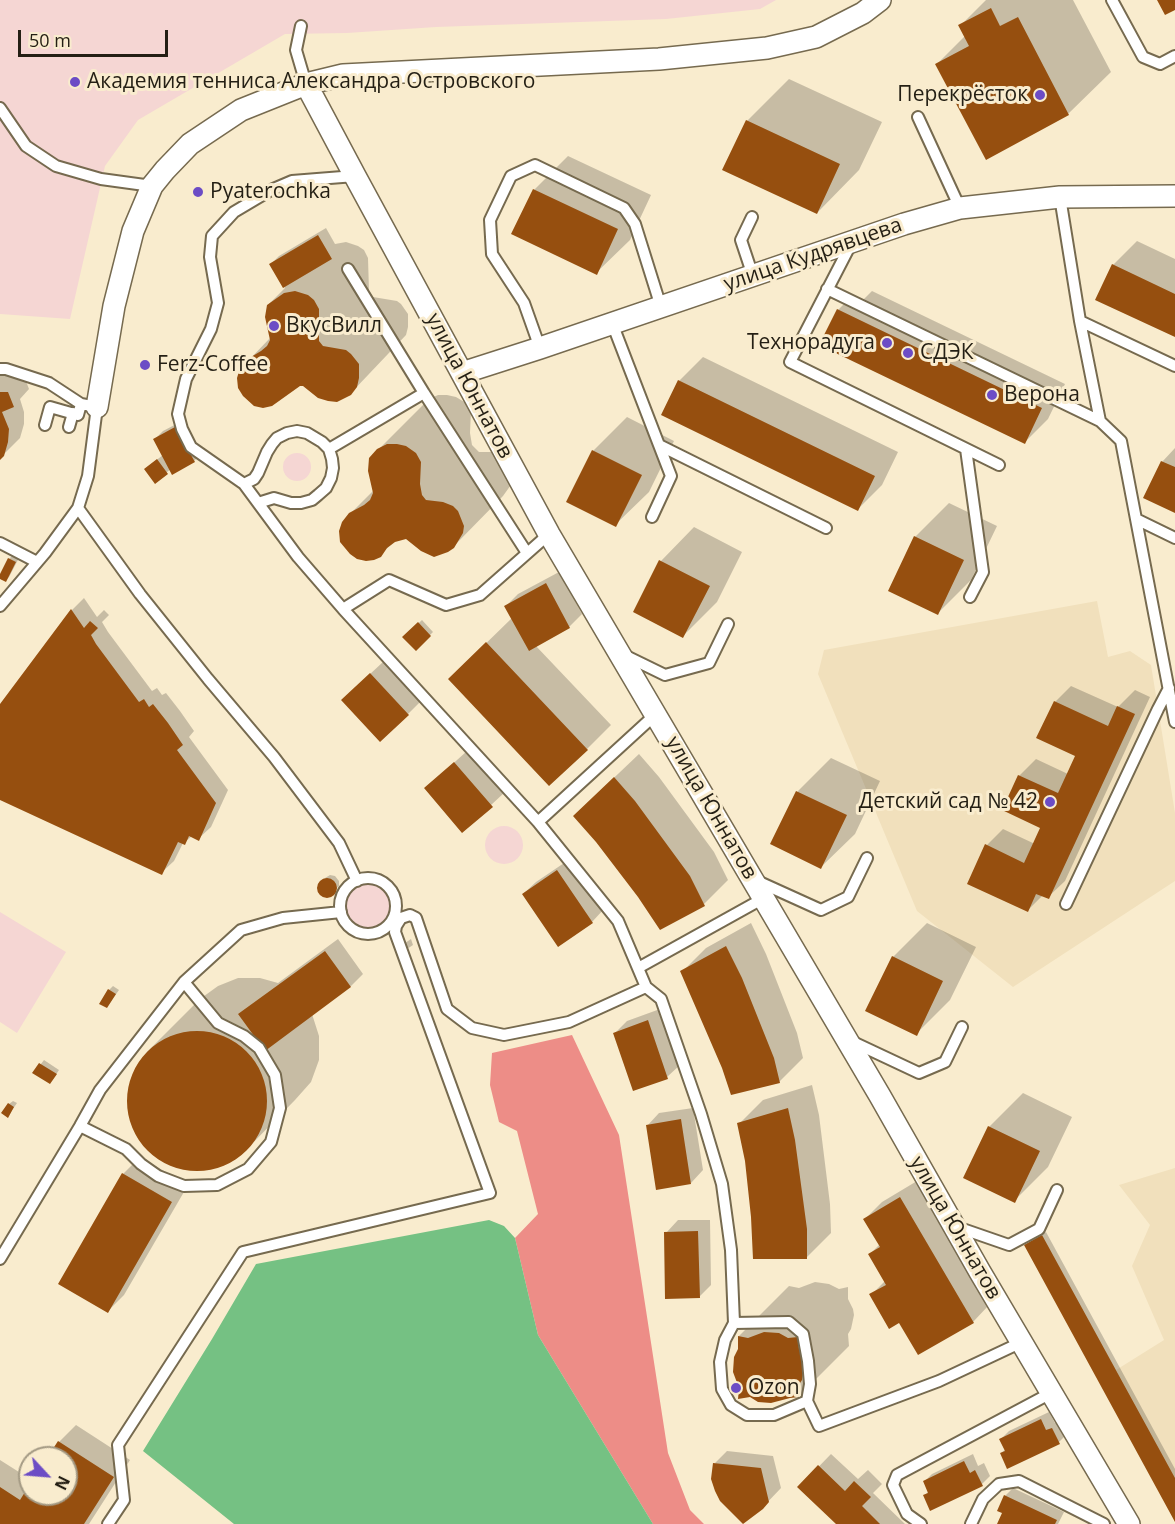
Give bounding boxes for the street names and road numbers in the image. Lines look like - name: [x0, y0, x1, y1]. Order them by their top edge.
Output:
- street label: улица Кудрявцева: [721, 213, 905, 297]
- street label: улица Юннатов: [420, 309, 518, 463]
- street label: улица Юннатов: [660, 732, 762, 884]
- street label: улица Юннатов: [904, 1152, 1006, 1304]

